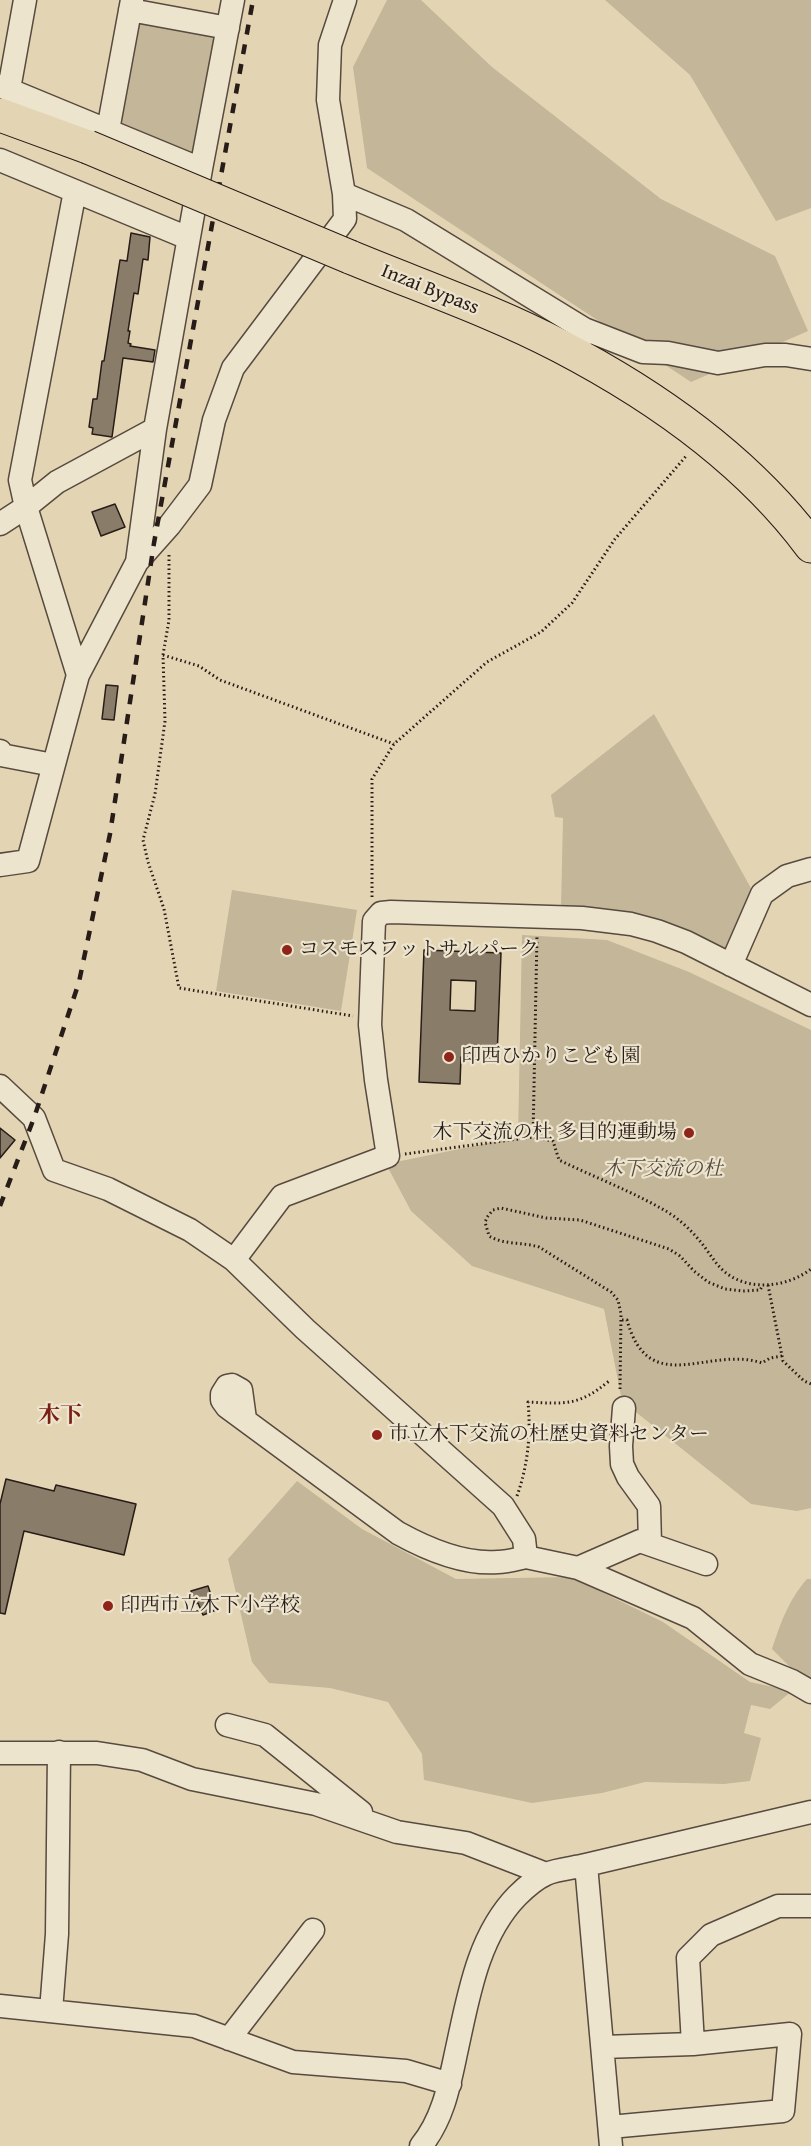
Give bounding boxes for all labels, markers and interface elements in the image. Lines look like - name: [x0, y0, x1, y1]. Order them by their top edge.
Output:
- street label: Inzai Bypass: [378, 260, 482, 320]
- place label: コスモスフットサルパーク: [299, 938, 539, 962]
- marker: コスモスフットサルパーク: [280, 943, 294, 957]
- place label: 印西ひかりこども園: [461, 1045, 641, 1069]
- marker: 印西ひかりこども園: [442, 1050, 456, 1064]
- place label: 木下交流の杜 多目的運動場: [433, 1121, 677, 1145]
- marker: 木下交流の杜 多目的運動場: [682, 1126, 696, 1140]
- park label: 木下交流の杜: [603, 1158, 723, 1182]
- district label: 木下: [38, 1403, 82, 1429]
- place label: 市立木下交流の杜歴史資料センター: [389, 1423, 709, 1447]
- marker: 市立木下交流の杜歴史資料センター: [370, 1428, 384, 1442]
- place label: 印西市立木下小学校: [120, 1594, 300, 1618]
- marker: 印西市立木下小学校: [101, 1599, 115, 1613]

